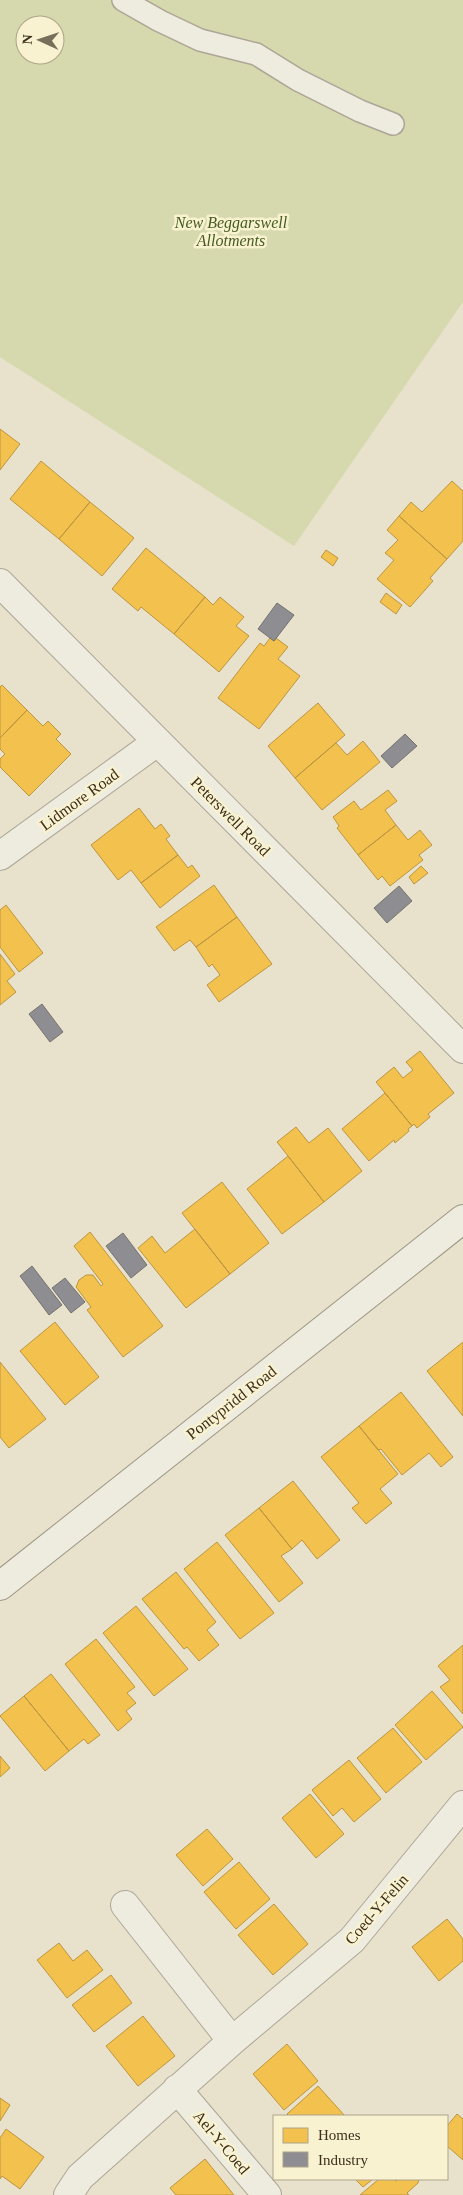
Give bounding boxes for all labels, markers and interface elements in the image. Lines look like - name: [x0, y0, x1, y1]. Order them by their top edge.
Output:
- north arrow: [15, 15, 65, 65]
- text: N: [20, 34, 35, 45]
- park label: New Beggarswell Allotments: [174, 214, 288, 249]
- street label: Lidmore Road: [37, 765, 122, 834]
- street label: Peterswell Road: [188, 773, 274, 859]
- street label: Pontypridd Road: [183, 1362, 280, 1443]
- street label: Coed-Y-Felin: [341, 1871, 411, 1948]
- street label: Ael-Y-Coed: [190, 2107, 253, 2177]
- legend: [273, 2115, 448, 2180]
- text: Homes: [318, 2127, 361, 2143]
- text: Industry: [318, 2152, 368, 2168]

